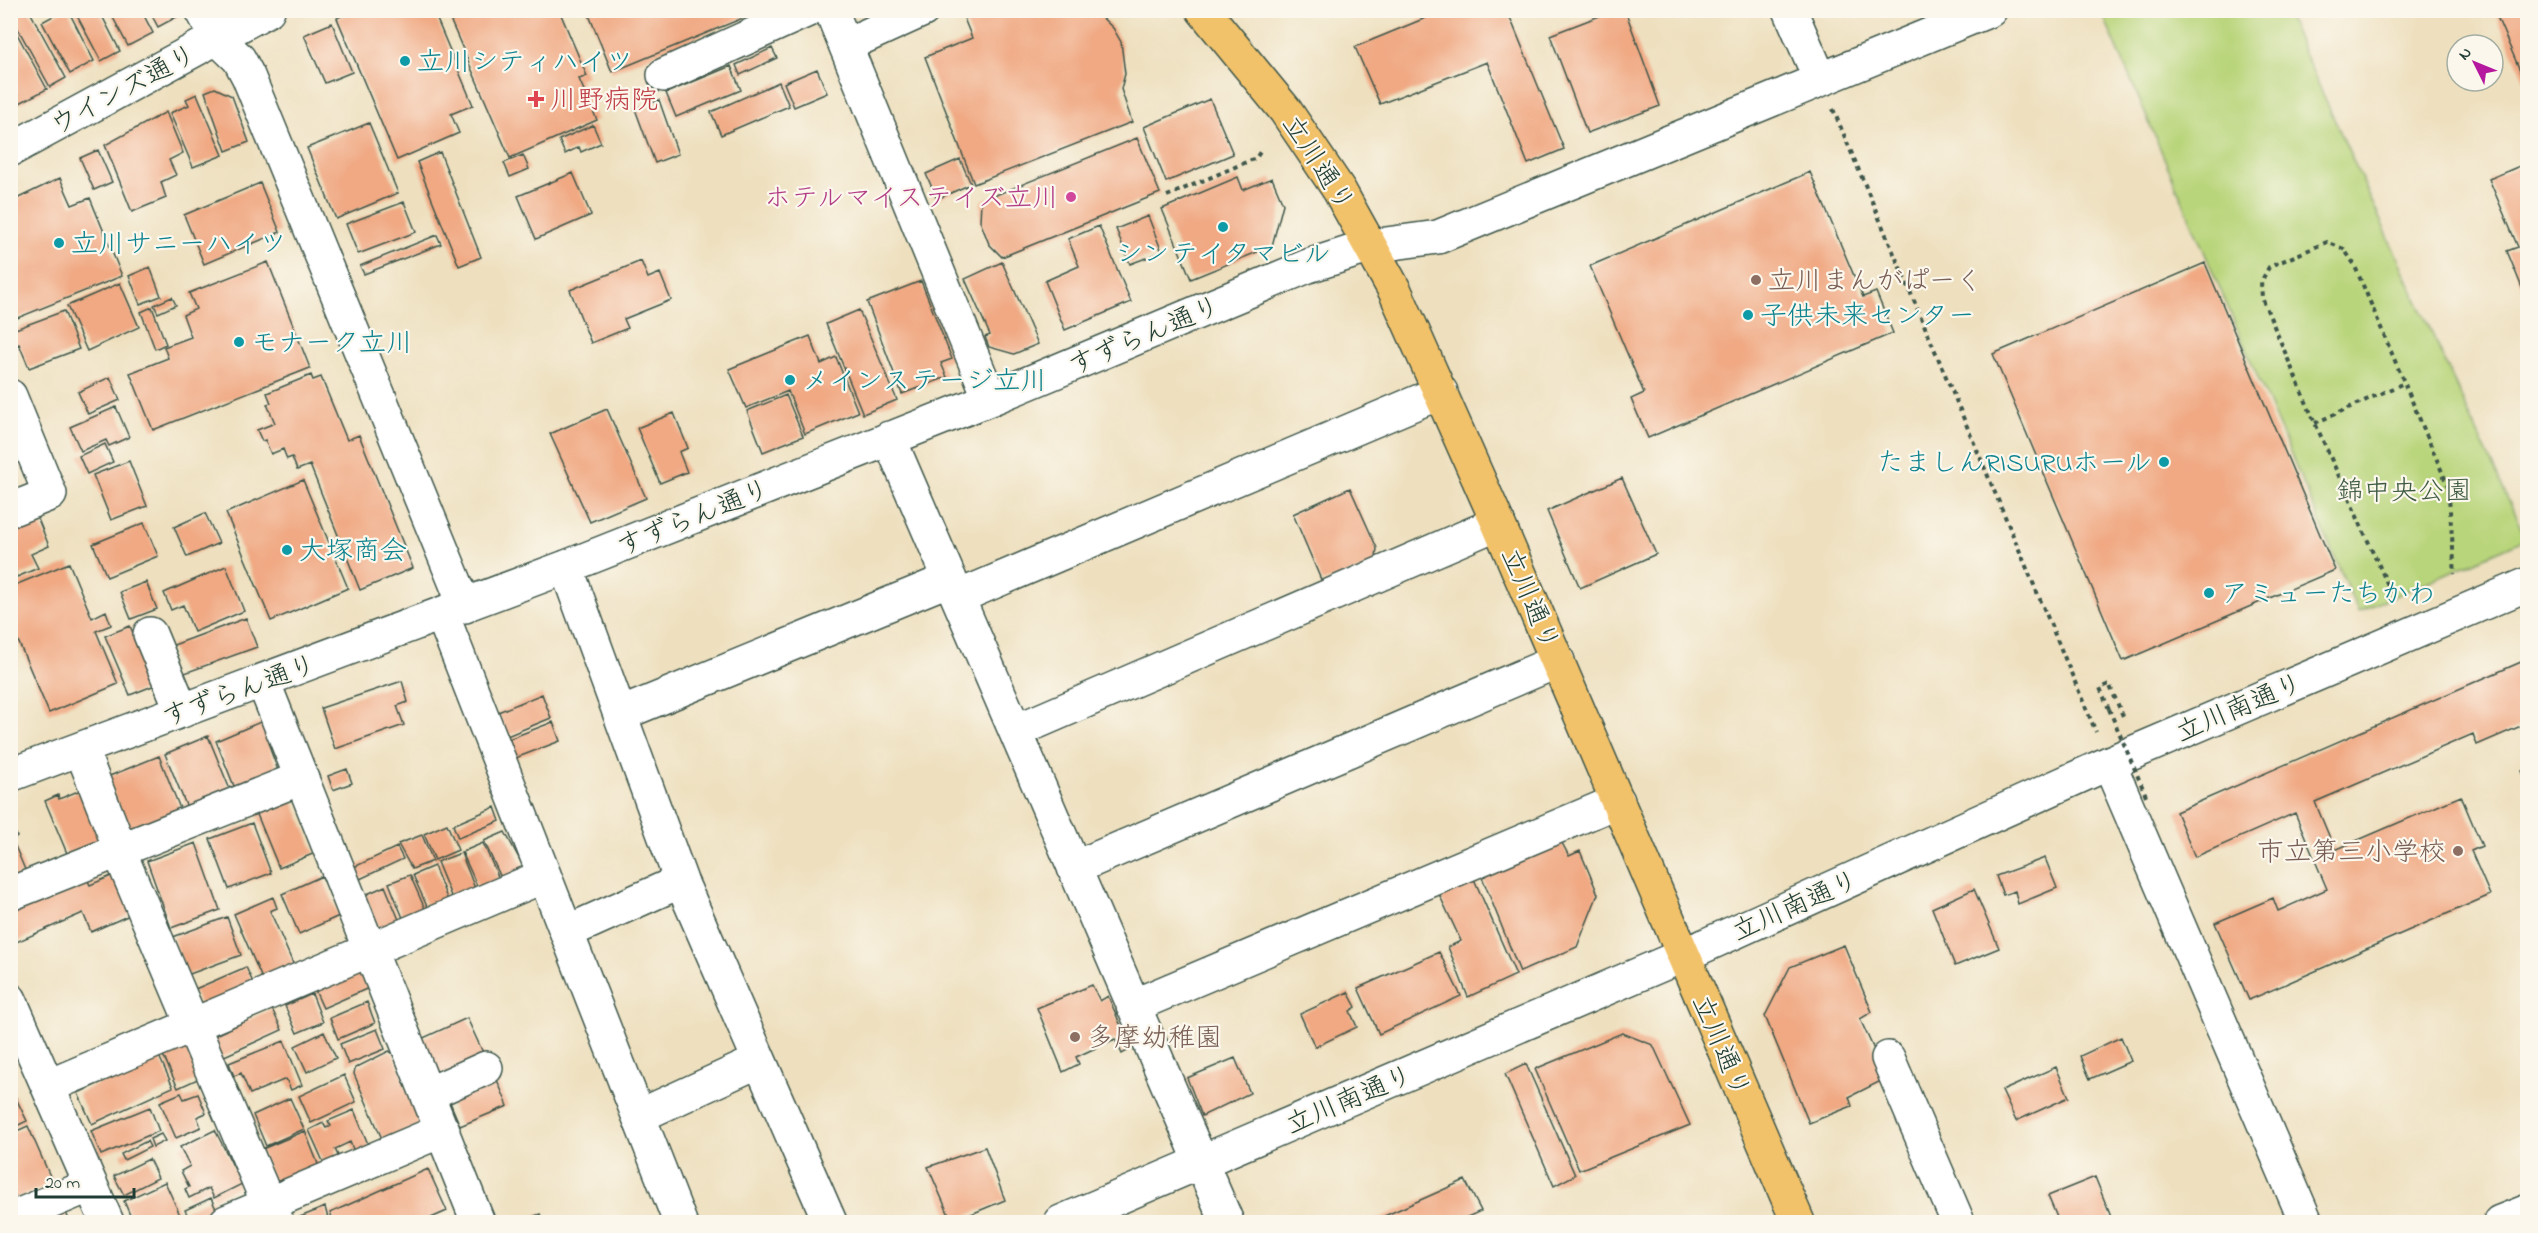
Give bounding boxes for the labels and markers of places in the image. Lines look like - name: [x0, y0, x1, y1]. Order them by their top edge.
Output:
- place label: 立川シティハイツ: [417, 44, 633, 83]
- marker: 立川シティハイツ: [398, 54, 412, 68]
- place label: 川野病院: [550, 82, 658, 121]
- marker: 川野病院: [527, 90, 545, 108]
- place label: ホテルマイステイズ立川: [764, 180, 1059, 219]
- marker: ホテルマイステイズ立川: [1064, 190, 1078, 204]
- marker: シンテイタマビル: [1216, 220, 1230, 234]
- place label: 立川サニーハイツ: [71, 226, 286, 265]
- marker: 立川サニーハイツ: [52, 236, 66, 250]
- place label: シンテイタマビル: [1115, 236, 1331, 275]
- place label: 立川まんがぱーく: [1768, 263, 1982, 302]
- marker: 立川まんがぱーく: [1749, 273, 1763, 287]
- place label: 子供未来センター: [1760, 298, 1975, 337]
- marker: 子供未来センター: [1741, 308, 1755, 322]
- place label: モナーク立川: [251, 325, 413, 364]
- marker: モナーク立川: [232, 335, 246, 349]
- place label: メインステージ立川: [802, 363, 1047, 402]
- marker: メインステージ立川: [783, 373, 797, 387]
- place label: たましんRISURUホール: [1877, 445, 2152, 484]
- marker: たましんRISURUホール: [2157, 455, 2171, 469]
- place label: 大塚商会: [299, 533, 407, 572]
- marker: 大塚商会: [280, 543, 294, 557]
- place label: アミューたちかわ: [2221, 576, 2435, 615]
- marker: アミューたちかわ: [2202, 586, 2216, 600]
- place label: 市立第三小学校: [2257, 834, 2446, 873]
- marker: 市立第三小学校: [2451, 844, 2465, 858]
- place label: 多摩幼稚園: [1087, 1020, 1222, 1059]
- marker: 多摩幼稚園: [1068, 1030, 1082, 1044]

